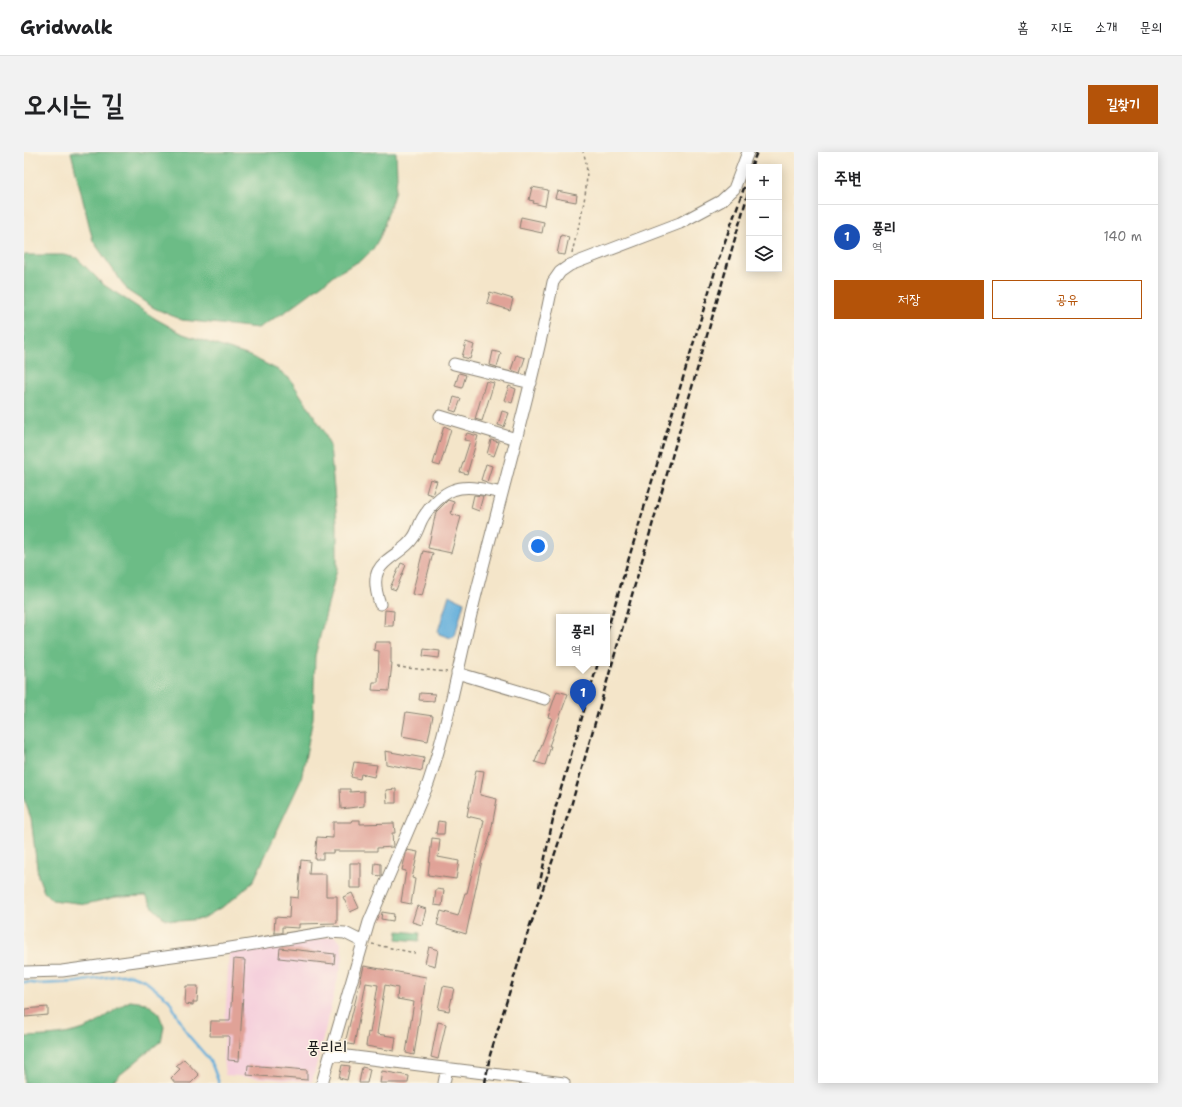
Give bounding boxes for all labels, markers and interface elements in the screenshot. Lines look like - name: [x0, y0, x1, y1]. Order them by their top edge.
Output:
- text: Gridwalk: [20, 15, 113, 40]
- text: 홈: [1017, 18, 1028, 36]
- text: 지도: [1050, 18, 1073, 36]
- text: 소개: [1095, 18, 1117, 36]
- text: 문의: [1139, 18, 1162, 36]
- text: 오시는 길: [24, 85, 124, 123]
- button: 길찾기: [1088, 85, 1158, 124]
- map controls: [746, 164, 782, 272]
- button: +: [746, 164, 782, 200]
- text: 주변: [834, 167, 861, 189]
- button: −: [746, 200, 782, 236]
- text: 풍리: [872, 218, 896, 238]
- text: 1: [844, 228, 850, 245]
- text: 140 m: [1103, 228, 1142, 245]
- button: layers: [746, 236, 782, 272]
- text: 역: [872, 238, 882, 255]
- button: 저장: [834, 280, 984, 319]
- button: 공유: [992, 280, 1142, 319]
- your location: [528, 536, 548, 556]
- popup: [556, 614, 610, 666]
- text: 풍리: [571, 621, 595, 641]
- text: 역: [571, 641, 581, 658]
- pin: 1: [570, 679, 596, 712]
- district label: 풍리리: [306, 1036, 348, 1058]

